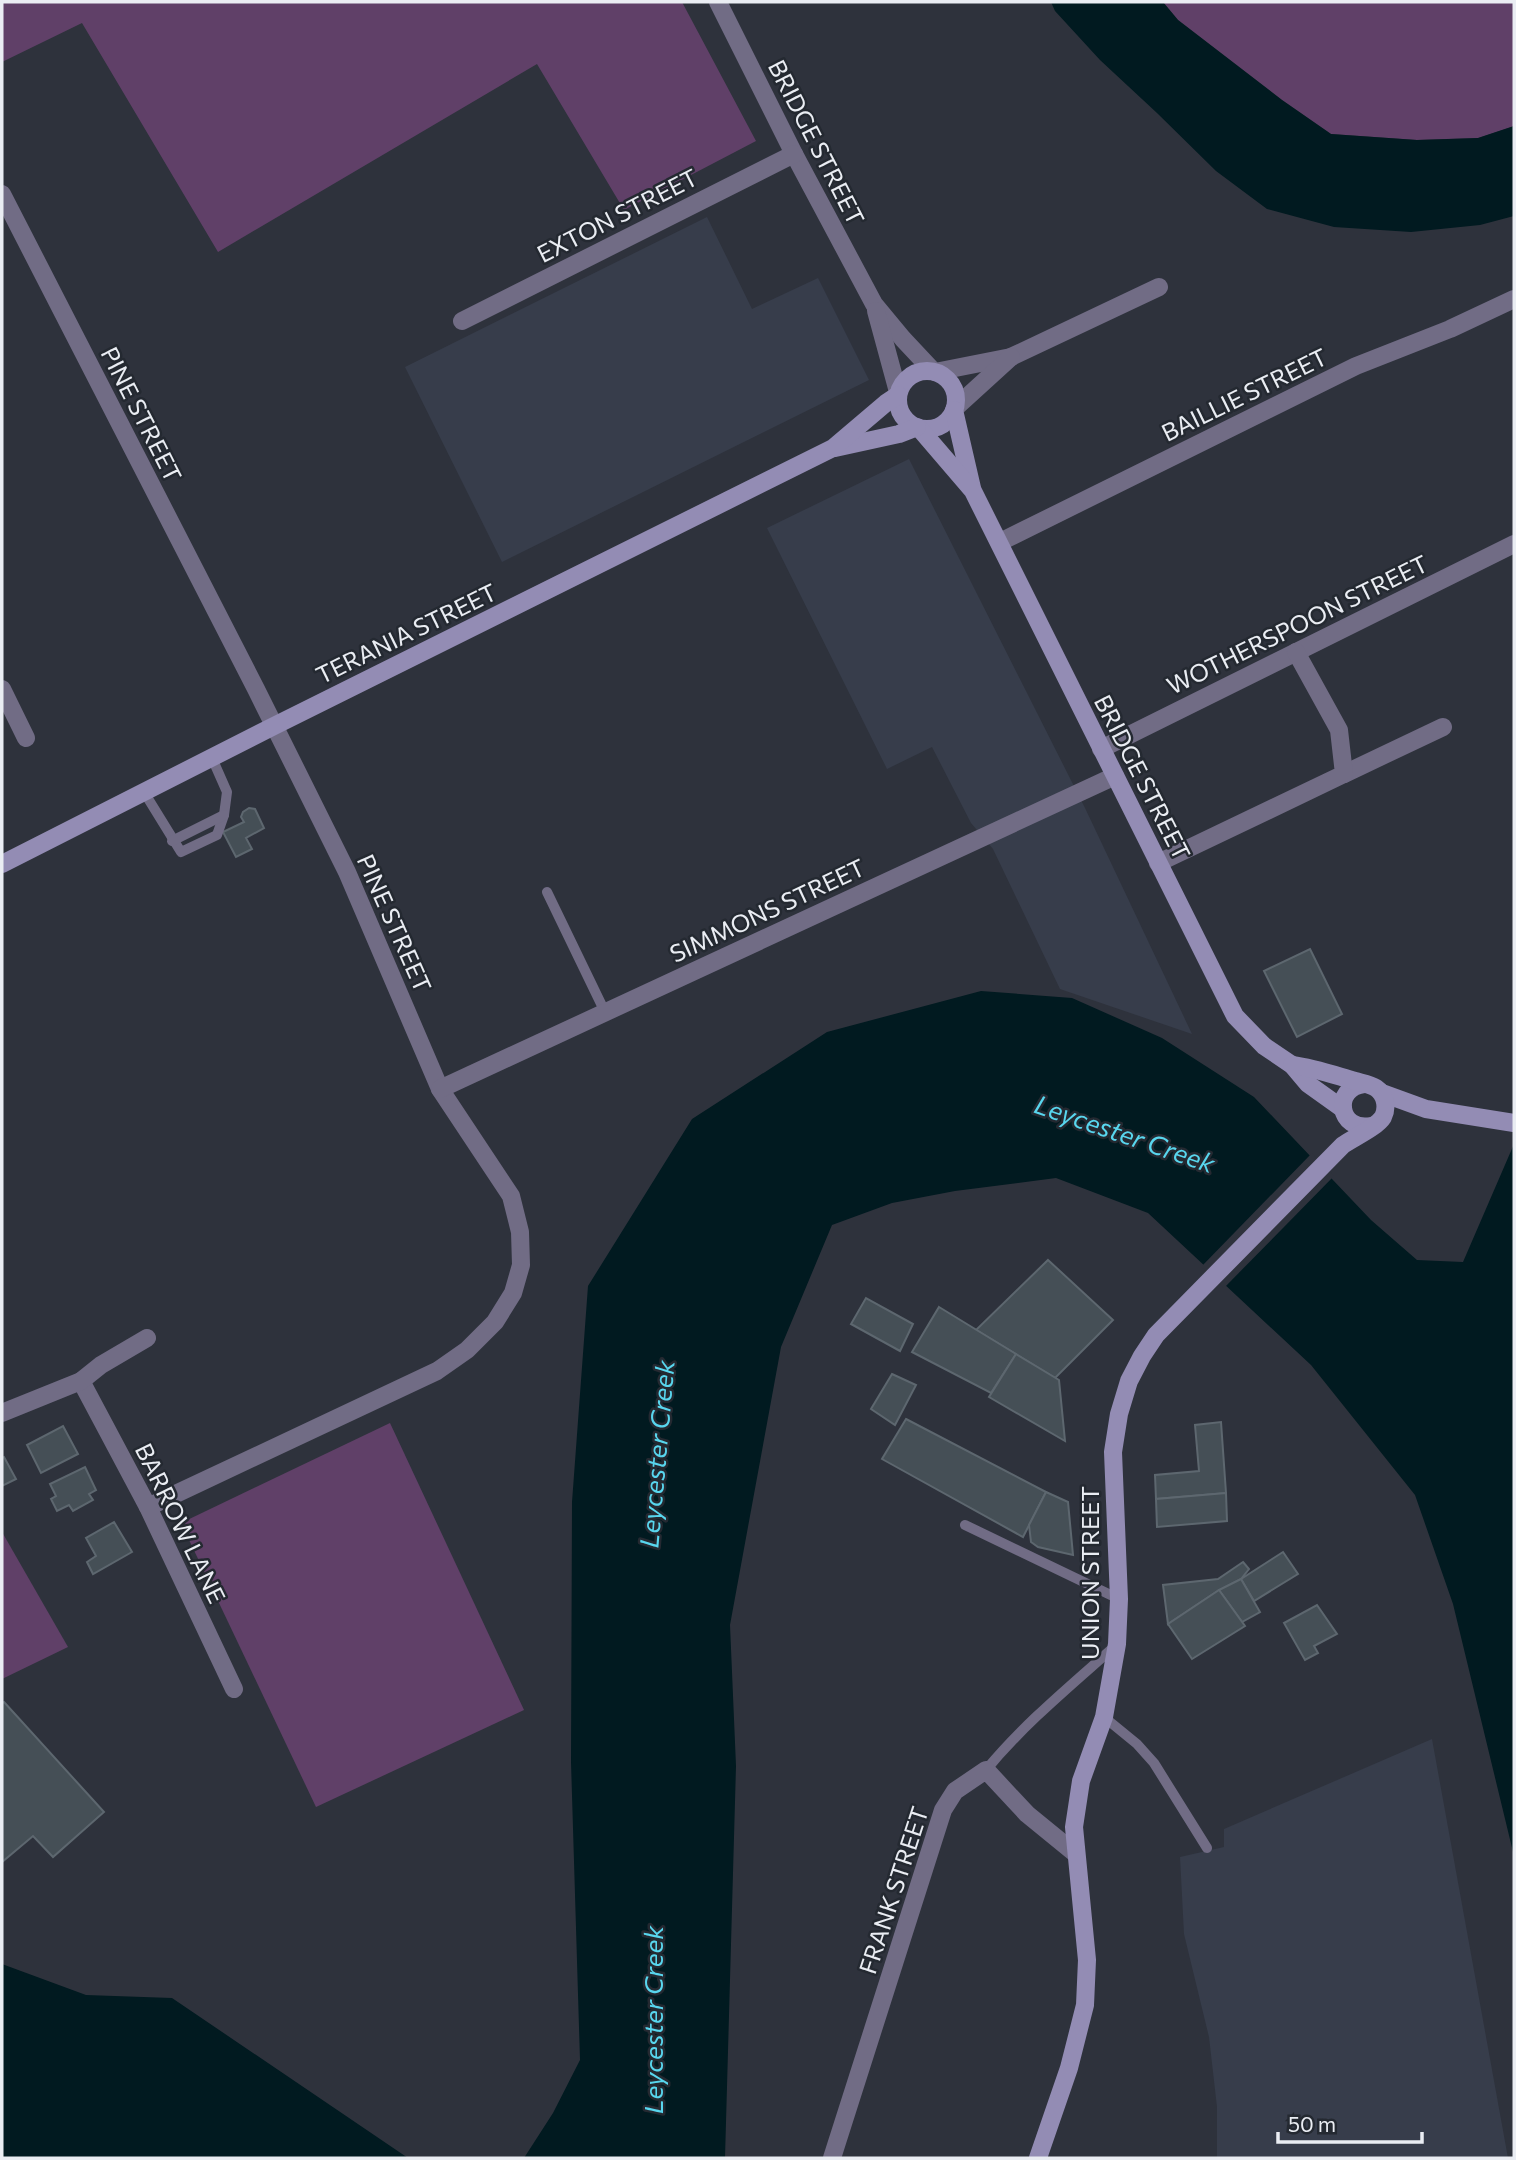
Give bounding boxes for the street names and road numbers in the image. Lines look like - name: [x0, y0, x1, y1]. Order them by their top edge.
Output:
- street label: BRIDGE STREET: [763, 55, 871, 229]
- street label: EXTON STREET: [532, 162, 702, 268]
- street label: BAILLIE STREET: [1156, 341, 1332, 447]
- street label: PINE STREET: [96, 342, 188, 486]
- street label: WOTHERSPOON STREET: [1162, 548, 1432, 700]
- street label: TERANIA STREET: [311, 577, 501, 689]
- street label: BRIDGE STREET: [1089, 690, 1197, 864]
- street label: PINE STREET: [352, 850, 438, 996]
- street label: SIMMONS STREET: [665, 852, 869, 968]
- street label: BARROW LANE: [130, 1438, 232, 1608]
- street label: UNION STREET: [1075, 1486, 1104, 1660]
- street label: FRANK STREET: [852, 1803, 934, 1977]

